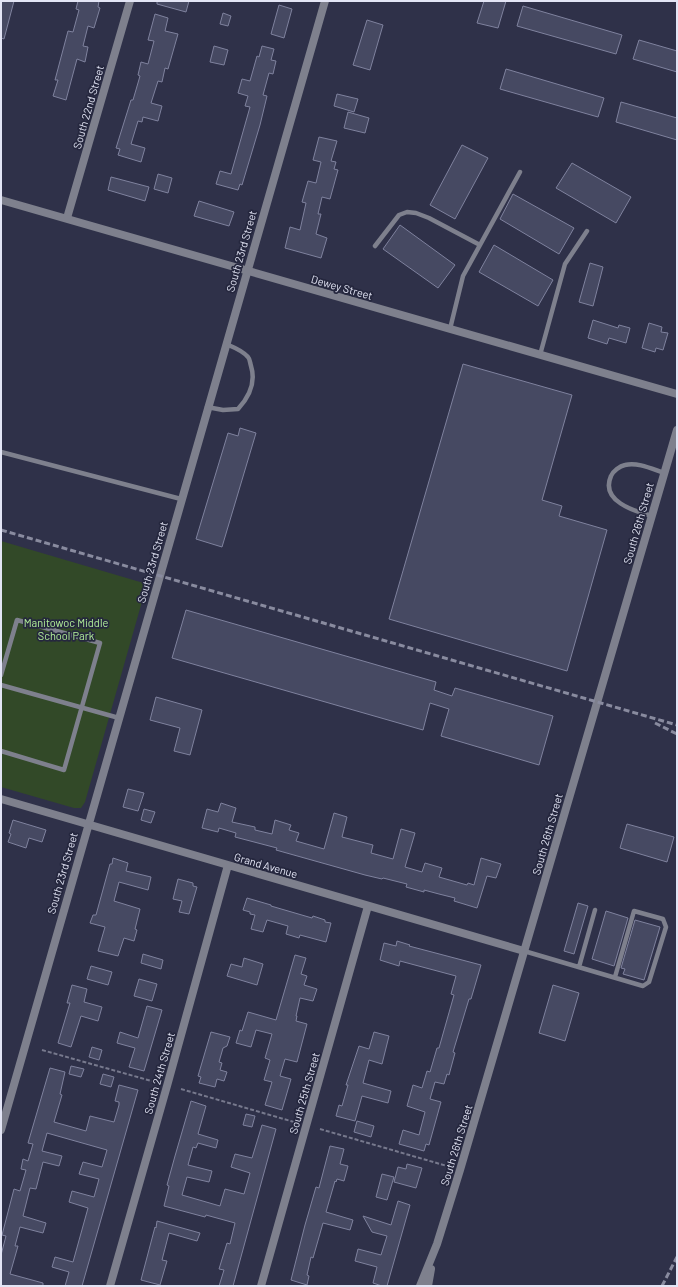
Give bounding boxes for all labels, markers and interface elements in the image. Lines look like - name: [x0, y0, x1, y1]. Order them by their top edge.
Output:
- street label: South 22nd Street: [70, 64, 106, 150]
- street label: South 23rd Street: [223, 209, 259, 293]
- street label: Dewey Street: [310, 272, 374, 302]
- street label: South 26th Street: [620, 481, 656, 565]
- street label: South 23rd Street: [134, 520, 170, 604]
- park label: Manitowoc Middle School Park: [24, 616, 108, 642]
- street label: South 26th Street: [529, 792, 565, 876]
- street label: South 23rd Street: [44, 831, 80, 915]
- street label: Grand Avenue: [233, 850, 299, 880]
- street label: South 24th Street: [141, 1031, 177, 1115]
- street label: South 25th Street: [286, 1051, 322, 1135]
- street label: South 26th Street: [437, 1103, 475, 1187]

